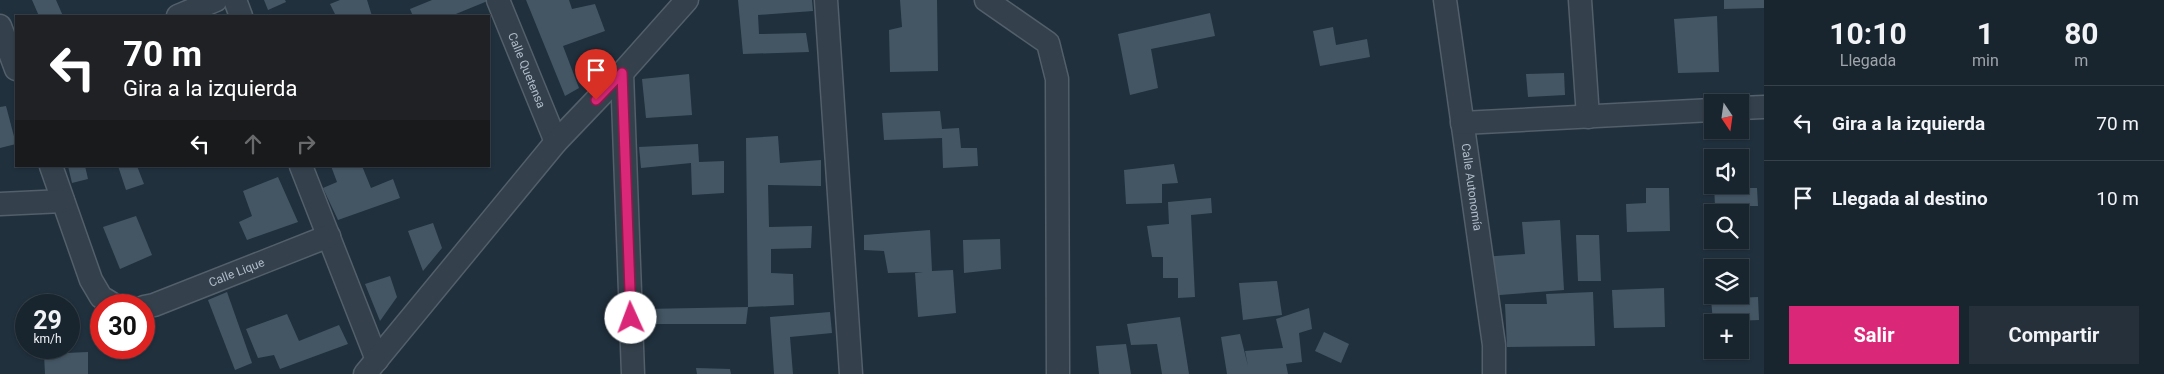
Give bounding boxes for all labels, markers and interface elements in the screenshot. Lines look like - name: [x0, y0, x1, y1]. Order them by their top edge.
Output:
- text: 10:10: [1829, 16, 1907, 51]
- text: 1: [1977, 16, 1994, 51]
- text: 80: [2064, 16, 2099, 51]
- street label: Calle Quetensa: [505, 30, 548, 110]
- text: 70 m: [123, 34, 202, 75]
- icon: left: [40, 35, 105, 100]
- pin: [575, 49, 617, 100]
- text: Llegada: [1840, 51, 1896, 70]
- text: min: [1972, 51, 1999, 70]
- text: m: [2074, 51, 2088, 70]
- icon: arrive: [582, 56, 610, 84]
- text: Gira a la izquierda: [123, 76, 297, 101]
- north arrow: [1704, 94, 1749, 139]
- map controls: [1704, 94, 1749, 359]
- icon: left: [1789, 109, 1817, 137]
- text: Gira a la izquierda: [1832, 112, 1985, 135]
- text: 70 m: [2096, 112, 2139, 135]
- icon: left: [186, 130, 214, 158]
- icon: ahead: [239, 130, 267, 158]
- icon: right: [292, 130, 320, 158]
- street label: Calle Autonomía: [1458, 143, 1485, 232]
- button: sound: [1704, 149, 1749, 194]
- icon: arrive: [1789, 184, 1817, 212]
- text: Llegada al destino: [1832, 187, 1988, 210]
- text: 10 m: [2096, 187, 2139, 210]
- button: search: [1704, 204, 1749, 249]
- street label: Calle Lique: [207, 255, 267, 290]
- button: layers: [1704, 259, 1749, 304]
- position arrow: [604, 291, 656, 343]
- speed limit sign: 30: [90, 294, 155, 359]
- text: 29: [33, 306, 62, 335]
- button: Salir: [1789, 306, 1959, 364]
- button: Compartir: [1969, 306, 2139, 364]
- button: +: [1704, 314, 1749, 359]
- text: km/h: [33, 332, 62, 346]

